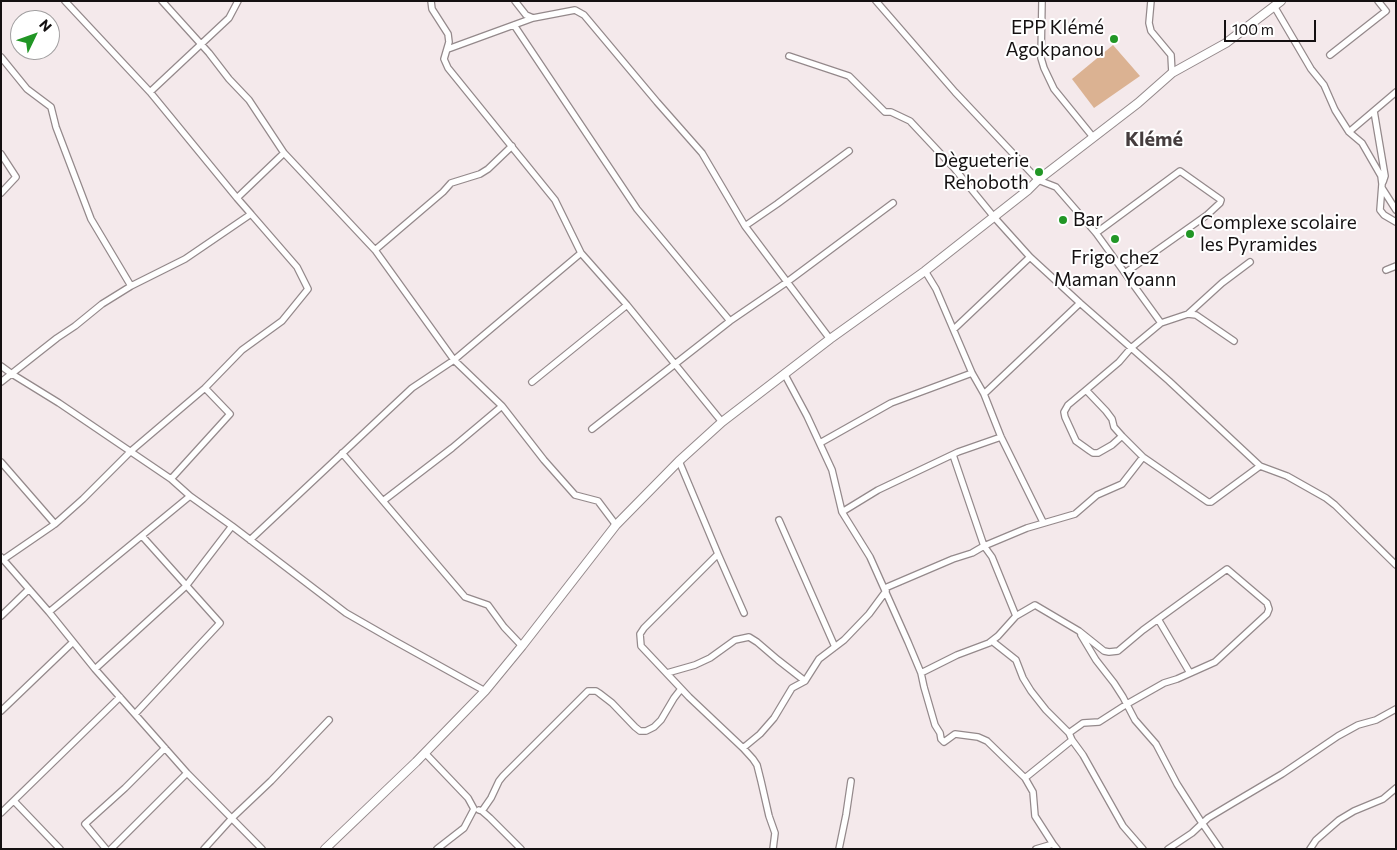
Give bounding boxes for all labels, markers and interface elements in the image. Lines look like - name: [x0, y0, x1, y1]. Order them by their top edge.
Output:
- north arrow: [10, 10, 60, 60]
- scale bar: [1227, 10, 1320, 42]
- text: N: [36, 16, 56, 35]
- place label: EPP Klémé Agokpanou: [1006, 17, 1104, 61]
- text: 100 m: [1232, 20, 1274, 38]
- marker: EPP Klémé Agokpanou: [1108, 33, 1120, 45]
- district label: Klémé: [1125, 127, 1183, 151]
- place label: Dègueterie Rehoboth: [934, 150, 1029, 194]
- marker: Dègueterie Rehoboth: [1033, 166, 1045, 178]
- place label: Bar: [1073, 209, 1103, 231]
- place label: Complexe scolaire les Pyramides: [1200, 212, 1357, 256]
- marker: Bar: [1057, 214, 1069, 226]
- marker: Complexe scolaire les Pyramides: [1184, 228, 1196, 240]
- marker: Frigo chez Maman Yoann: [1109, 233, 1121, 245]
- place label: Frigo chez Maman Yoann: [1054, 247, 1176, 291]

